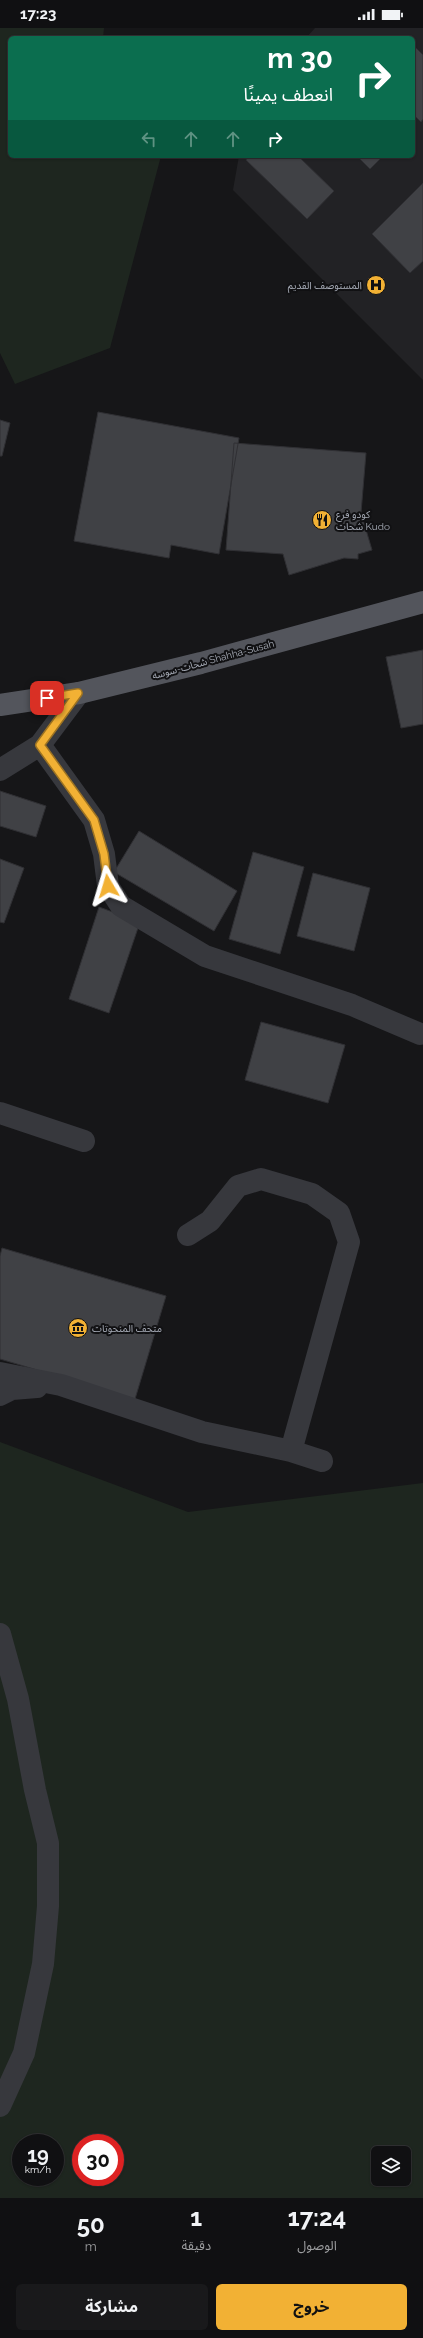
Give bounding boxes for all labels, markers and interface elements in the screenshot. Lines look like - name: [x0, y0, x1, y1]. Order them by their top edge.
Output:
- text: 17:23: [20, 5, 56, 23]
- text: 30 m: [267, 42, 333, 75]
- icon: right: [347, 52, 399, 104]
- text: انعطف يمينًا: [243, 84, 333, 105]
- icon: left: [138, 128, 160, 150]
- icon: ahead: [180, 128, 202, 150]
- icon: ahead: [222, 128, 244, 150]
- icon: right: [264, 128, 286, 150]
- hospital icon: المستوصف القديم: [365, 274, 387, 296]
- place label: المستوصف القديم: [288, 280, 362, 293]
- restaurant icon: كودو فرع شحات Kudo: [311, 509, 333, 531]
- place label: كودو فرع شحات Kudo: [336, 509, 390, 532]
- street label: شحات-سوسه Shahha-Susah: [151, 638, 276, 682]
- pin: [30, 681, 64, 715]
- icon: arrive: [36, 687, 58, 709]
- position arrow: [87, 865, 129, 907]
- museum icon: متحف المنحوتات: [67, 1317, 89, 1339]
- place label: متحف المنحوتات: [92, 1323, 162, 1335]
- speed limit sign: 30: [72, 2134, 124, 2186]
- text: 19: [27, 2143, 49, 2167]
- map controls: [371, 2146, 411, 2186]
- button: layers: [371, 2146, 411, 2186]
- text: km/h: [25, 2164, 51, 2175]
- text: 1: [190, 2203, 202, 2232]
- text: 17:24: [288, 2203, 346, 2232]
- text: 50: [77, 2210, 105, 2239]
- text: دقيقة: [181, 2238, 211, 2253]
- text: الوصول: [297, 2238, 337, 2253]
- text: m: [85, 2239, 97, 2254]
- button: مشاركة: [16, 2284, 208, 2330]
- button: خروج: [216, 2284, 407, 2330]

